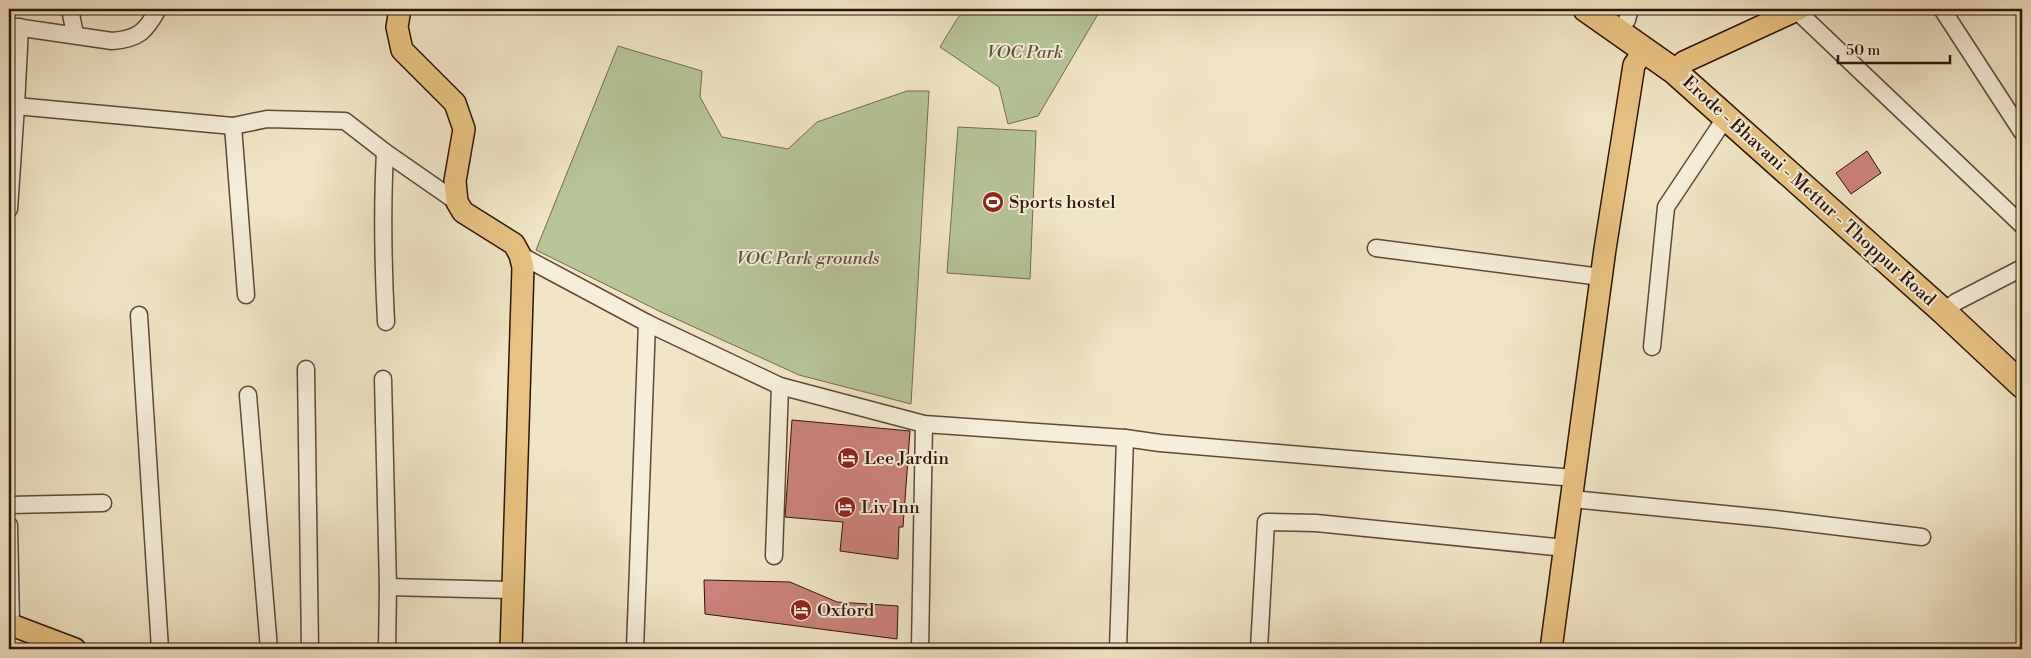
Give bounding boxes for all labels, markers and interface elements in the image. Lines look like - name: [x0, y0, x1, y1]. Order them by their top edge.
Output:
- scale bar: [1838, 32, 1951, 64]
- park label: VOC Park: [987, 41, 1063, 64]
- text: 50 m: [1846, 41, 1880, 60]
- street label: Erode - Bhavani - Mettur - Thoppur Road: [1677, 71, 1941, 312]
- sports icon: Sports hostel: [981, 190, 1005, 214]
- place label: Sports hostel: [1009, 191, 1116, 214]
- park label: VOC Park grounds: [736, 247, 880, 270]
- hotel icon: Lee Jardin: [836, 446, 860, 470]
- place label: Lee Jardin: [864, 447, 949, 470]
- hotel icon: Liv Inn: [833, 495, 857, 519]
- place label: Liv Inn: [861, 496, 920, 519]
- hotel icon: Oxford: [789, 598, 813, 622]
- place label: Oxford: [817, 599, 875, 622]

